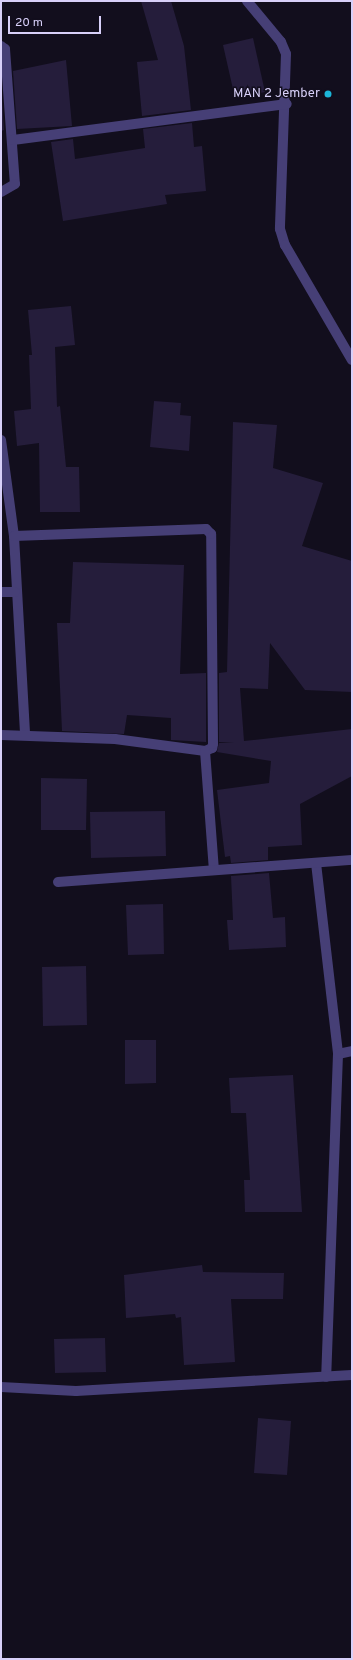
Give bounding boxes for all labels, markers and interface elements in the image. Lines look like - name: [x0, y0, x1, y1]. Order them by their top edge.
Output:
- scale bar: [10, 8, 103, 34]
- text: 20 m: [15, 15, 43, 31]
- place label: MAN 2 Jember: [233, 86, 320, 102]
- marker: MAN 2 Jember: [323, 89, 333, 99]

